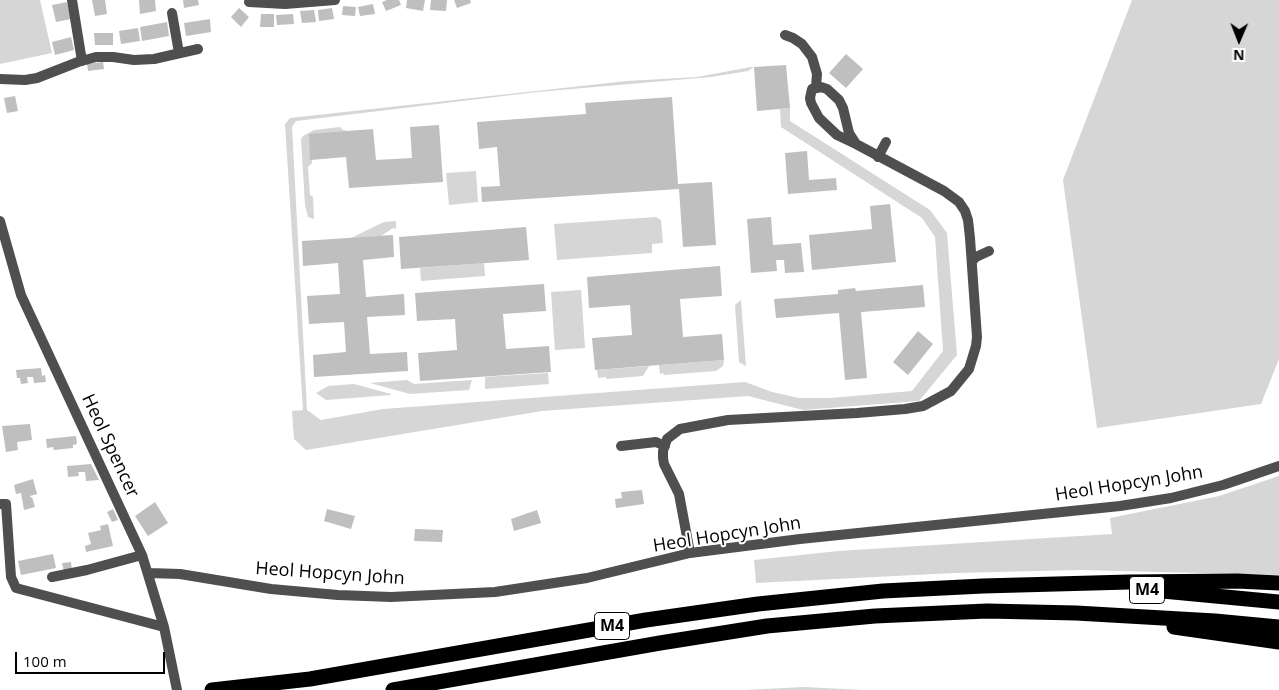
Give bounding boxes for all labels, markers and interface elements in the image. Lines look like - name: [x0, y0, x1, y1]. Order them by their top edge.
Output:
- north arrow: [1214, 15, 1264, 65]
- text: N: [1233, 46, 1245, 65]
- street label: Heol Spencer: [77, 391, 143, 501]
- street label: Heol Hopcyn John: [1053, 462, 1205, 506]
- street label: Heol Hopcyn John: [651, 513, 803, 557]
- street label: Heol Hopcyn John: [255, 558, 405, 590]
- road number: M4: [1130, 576, 1164, 604]
- road number: M4: [594, 612, 630, 640]
- scale bar: [18, 642, 168, 674]
- text: 100 m: [23, 651, 67, 671]

